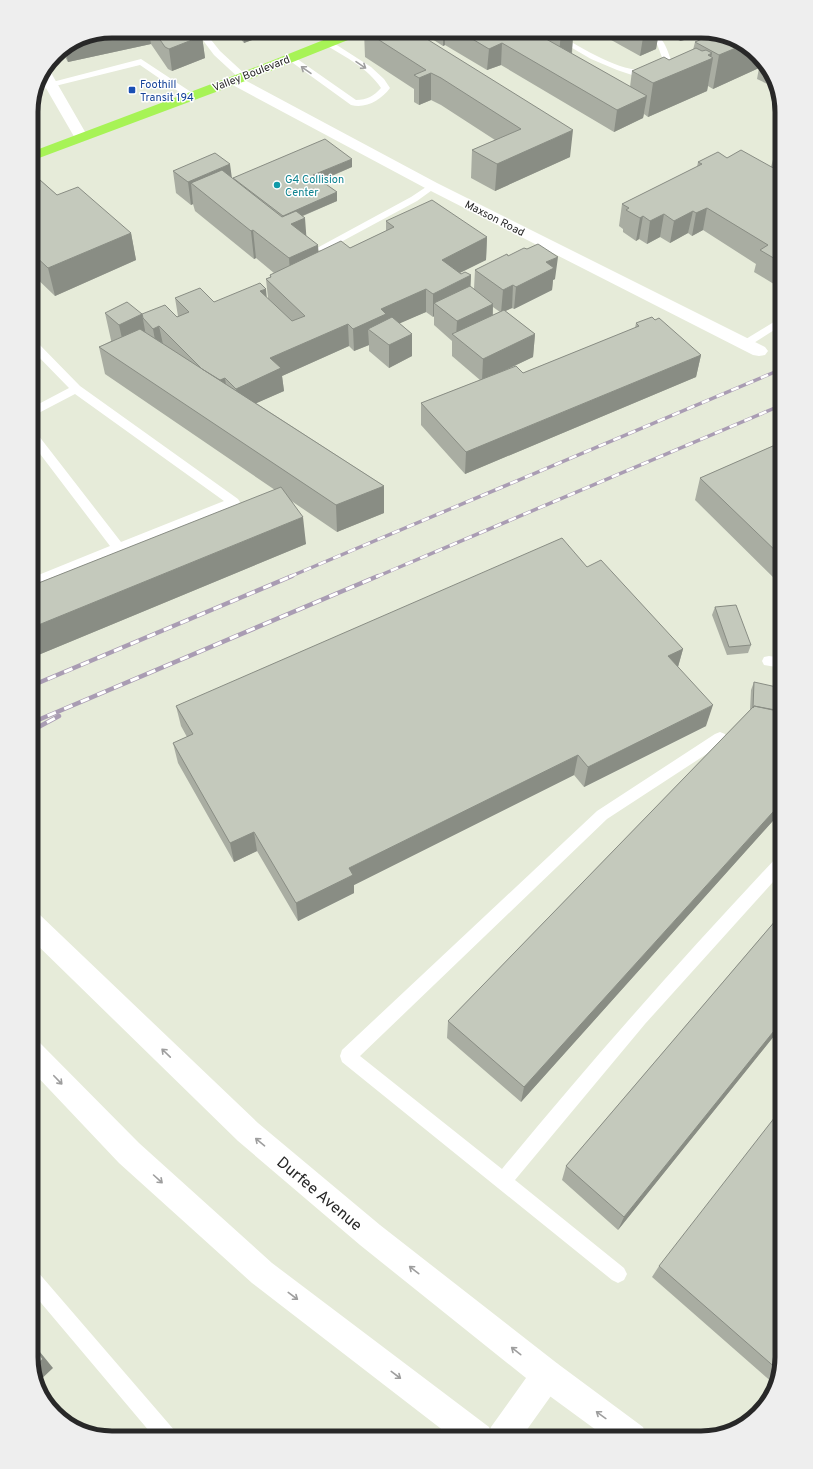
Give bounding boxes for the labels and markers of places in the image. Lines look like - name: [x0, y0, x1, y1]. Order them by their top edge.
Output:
- place label: Foothill Transit 194: [140, 78, 194, 105]
- marker: Foothill Transit 194: [127, 85, 137, 95]
- place label: G4 Collision Center: [285, 173, 344, 200]
- marker: G4 Collision Center: [272, 180, 282, 190]

